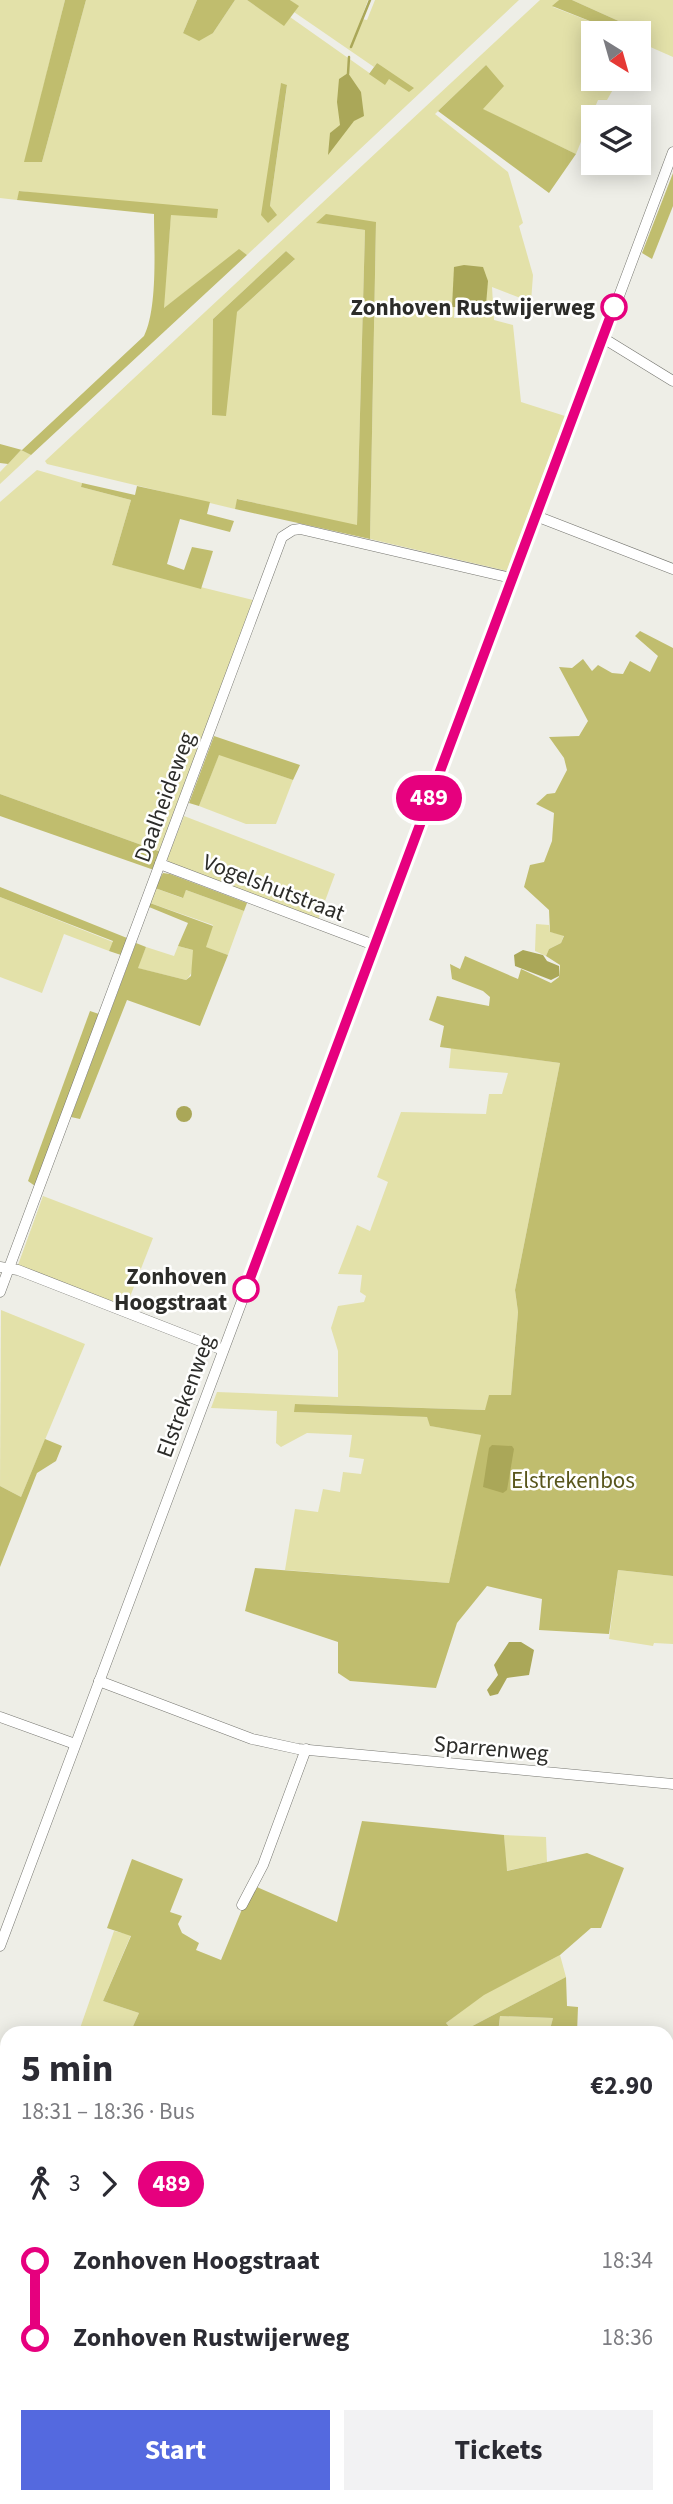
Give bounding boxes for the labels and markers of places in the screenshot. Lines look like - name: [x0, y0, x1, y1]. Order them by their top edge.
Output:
- place label: Zonhoven Rustwijerweg: [351, 291, 595, 324]
- marker: Zonhoven Rustwijerweg: [601, 294, 627, 320]
- place label: Zonhoven Hoogstraat: [114, 1260, 227, 1319]
- marker: Zonhoven Hoogstraat: [233, 1276, 259, 1302]

